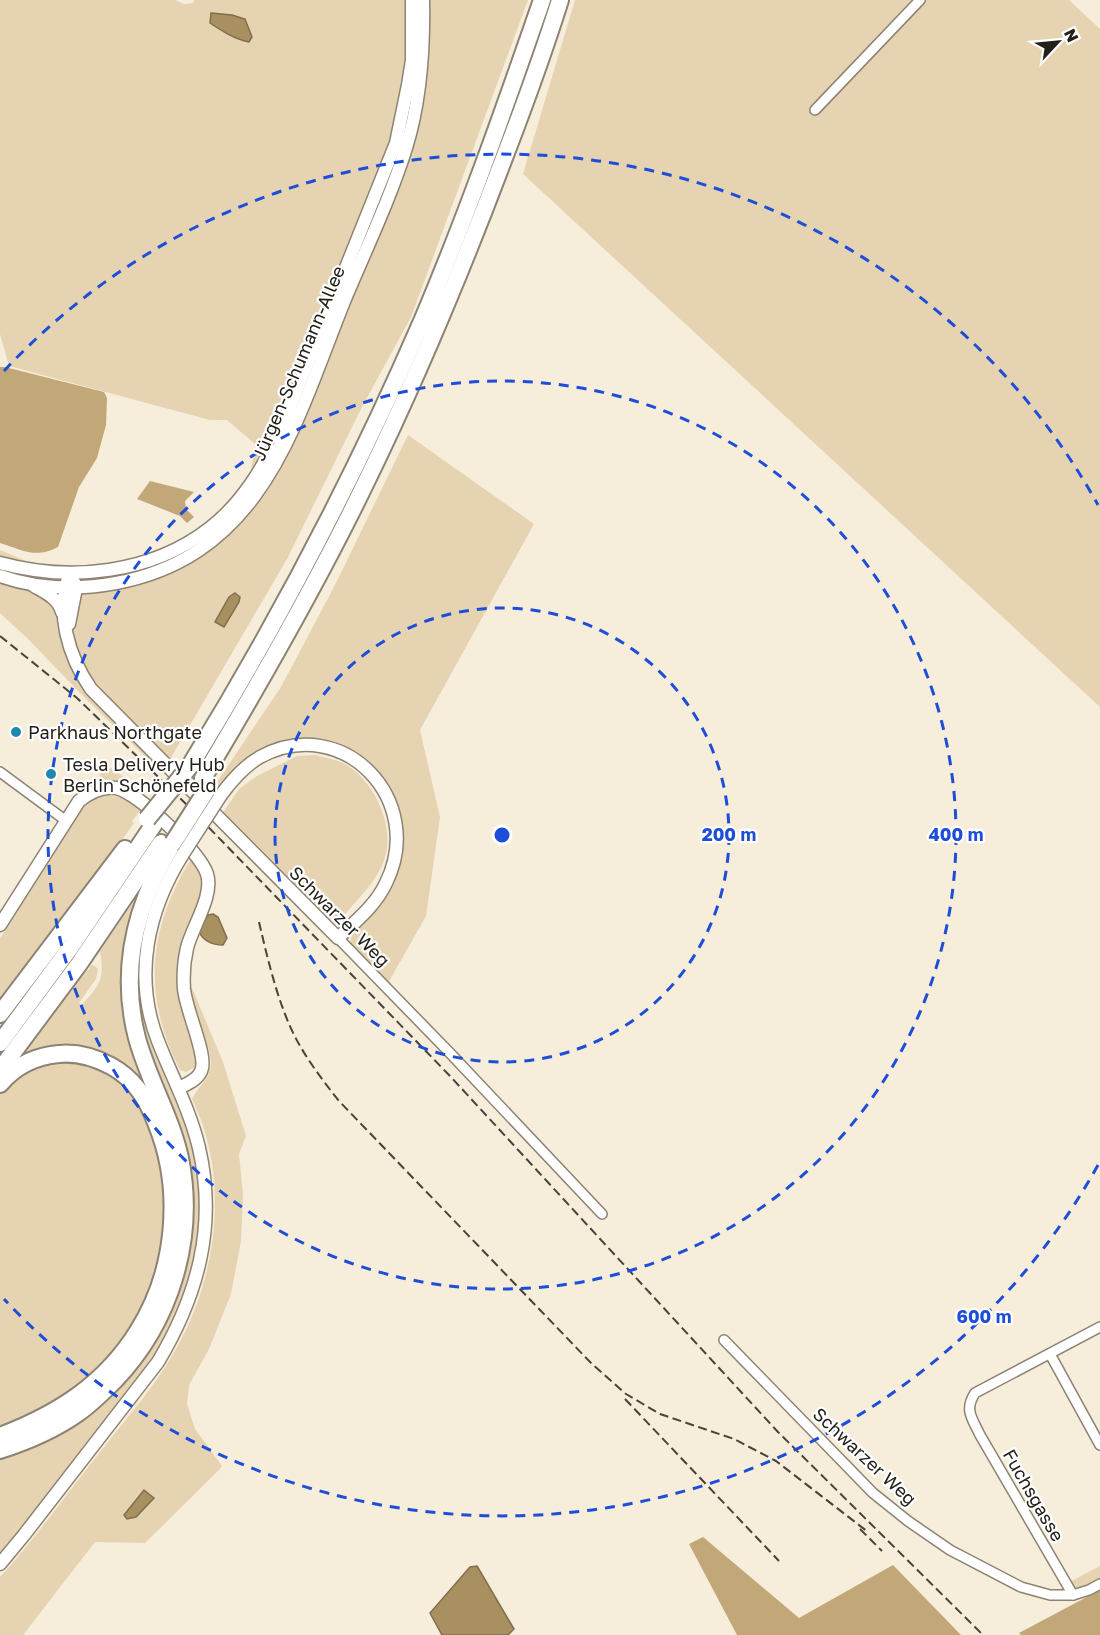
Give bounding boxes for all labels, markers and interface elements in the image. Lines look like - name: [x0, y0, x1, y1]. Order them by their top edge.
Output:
- north arrow: [1028, 12, 1088, 72]
- text: N: [1060, 26, 1083, 45]
- street label: Jürgen-Schumann-Allee: [247, 262, 349, 464]
- place label: Parkhaus Northgate: [28, 721, 202, 743]
- marker: Parkhaus Northgate: [9, 725, 23, 739]
- place label: Tesla Delivery Hub Berlin Schönefeld: [63, 753, 225, 796]
- marker: Tesla Delivery Hub Berlin Schönefeld: [44, 767, 58, 781]
- text: 200 m: [702, 823, 756, 845]
- text: 400 m: [929, 823, 983, 845]
- centre of rings: [492, 825, 512, 845]
- street label: Schwarzer Weg: [285, 861, 395, 971]
- text: 600 m: [956, 1305, 1012, 1327]
- street label: Schwarzer Weg: [809, 1403, 921, 1509]
- street label: Fuchsgasse: [999, 1445, 1069, 1545]

